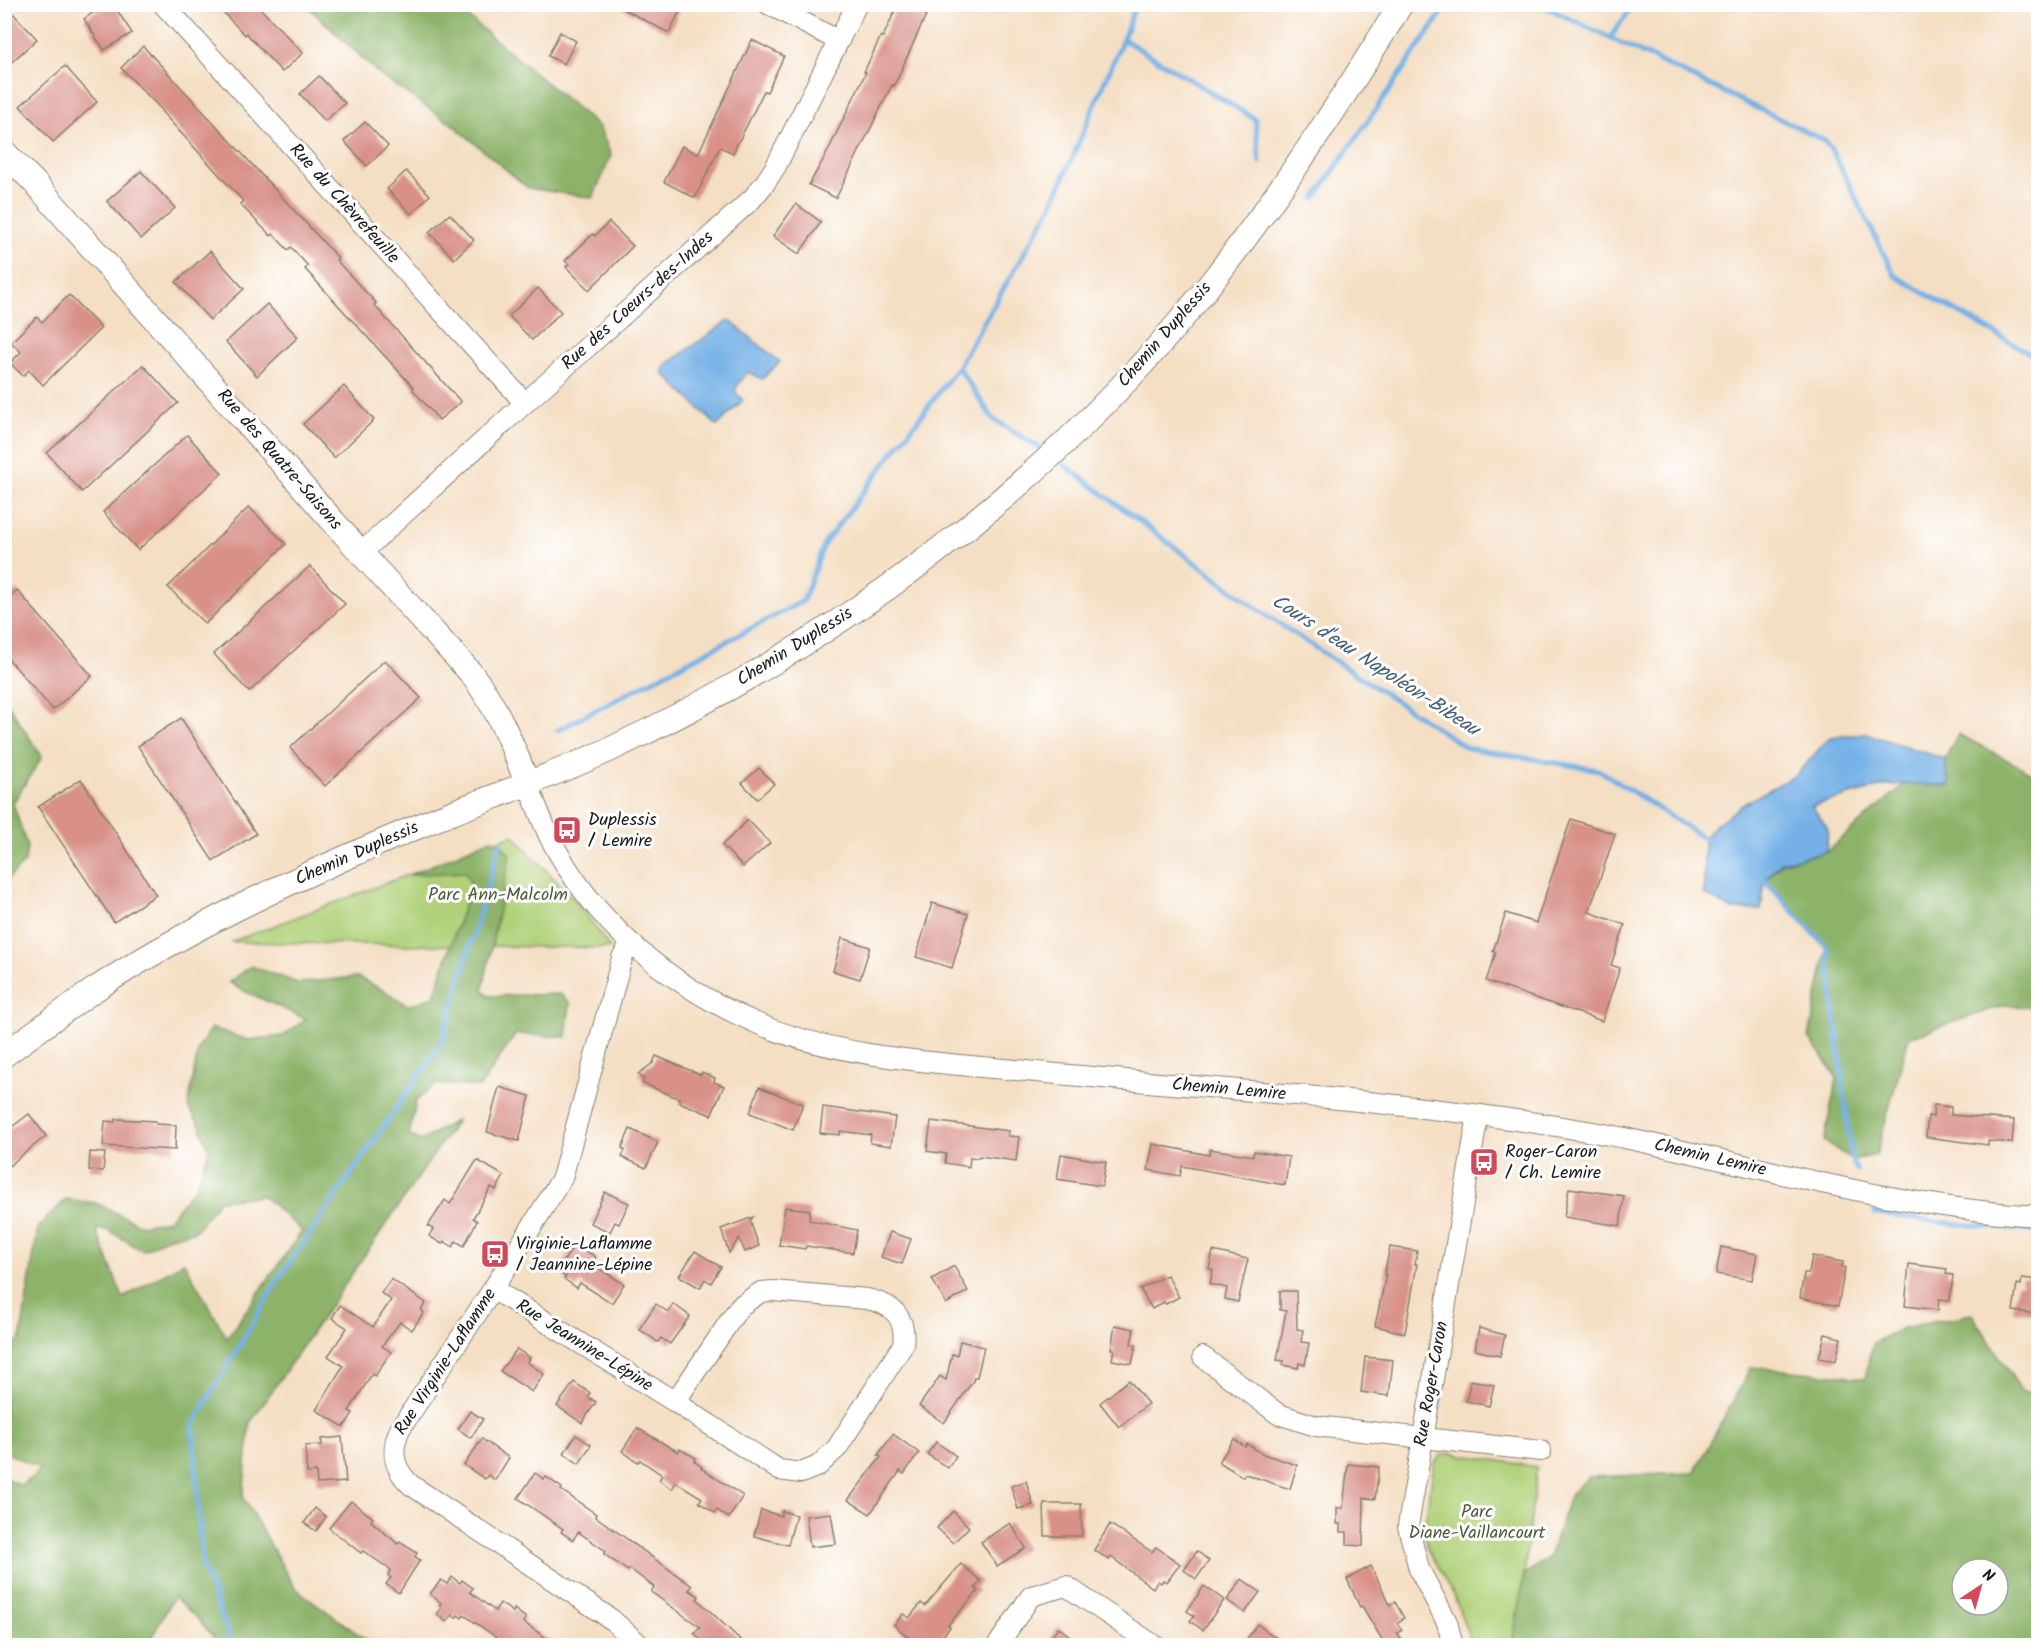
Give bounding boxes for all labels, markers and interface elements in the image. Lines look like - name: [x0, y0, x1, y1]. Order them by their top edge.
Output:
- street label: Rue du Chèvrefeuille: [282, 137, 406, 271]
- street label: Rue des Coeurs-des-Indes: [555, 224, 721, 378]
- street label: Chemin Duplessis: [1111, 275, 1220, 395]
- street label: Rue des Quatre-Saisons: [209, 383, 349, 538]
- water label: Cours d'eau Napoléon-Bibeau: [1264, 586, 1488, 747]
- street label: Chemin Duplessis: [731, 599, 859, 694]
- place label: Duplessis / Lemire: [588, 806, 657, 856]
- street label: Chemin Duplessis: [291, 814, 424, 894]
- bus stop icon: Duplessis / Lemire: [551, 814, 583, 846]
- park label: Parc Ann-Malcolm: [428, 881, 568, 910]
- street label: Chemin Lemire: [1171, 1071, 1287, 1109]
- street label: Chemin Lemire: [1651, 1131, 1769, 1185]
- place label: Roger-Caron / Ch. Lemire: [1505, 1138, 1601, 1188]
- bus stop icon: Roger-Caron / Ch. Lemire: [1468, 1146, 1500, 1178]
- place label: Virginie-Laflamme / Jeannine-Lépine: [516, 1230, 652, 1280]
- bus stop icon: Virginie-Laflamme / Jeannine-Lépine: [479, 1238, 511, 1270]
- street label: Rue Virginie-Laflamme: [387, 1283, 505, 1441]
- street label: Rue Jeannine-Lépine: [510, 1292, 658, 1400]
- street label: Rue Roger-Caron: [1407, 1319, 1457, 1449]
- park label: Parc Diane-Vaillancourt: [1408, 1498, 1547, 1548]
- north arrow: [1950, 1557, 2010, 1617]
- text: N: [1976, 1563, 1999, 1589]

